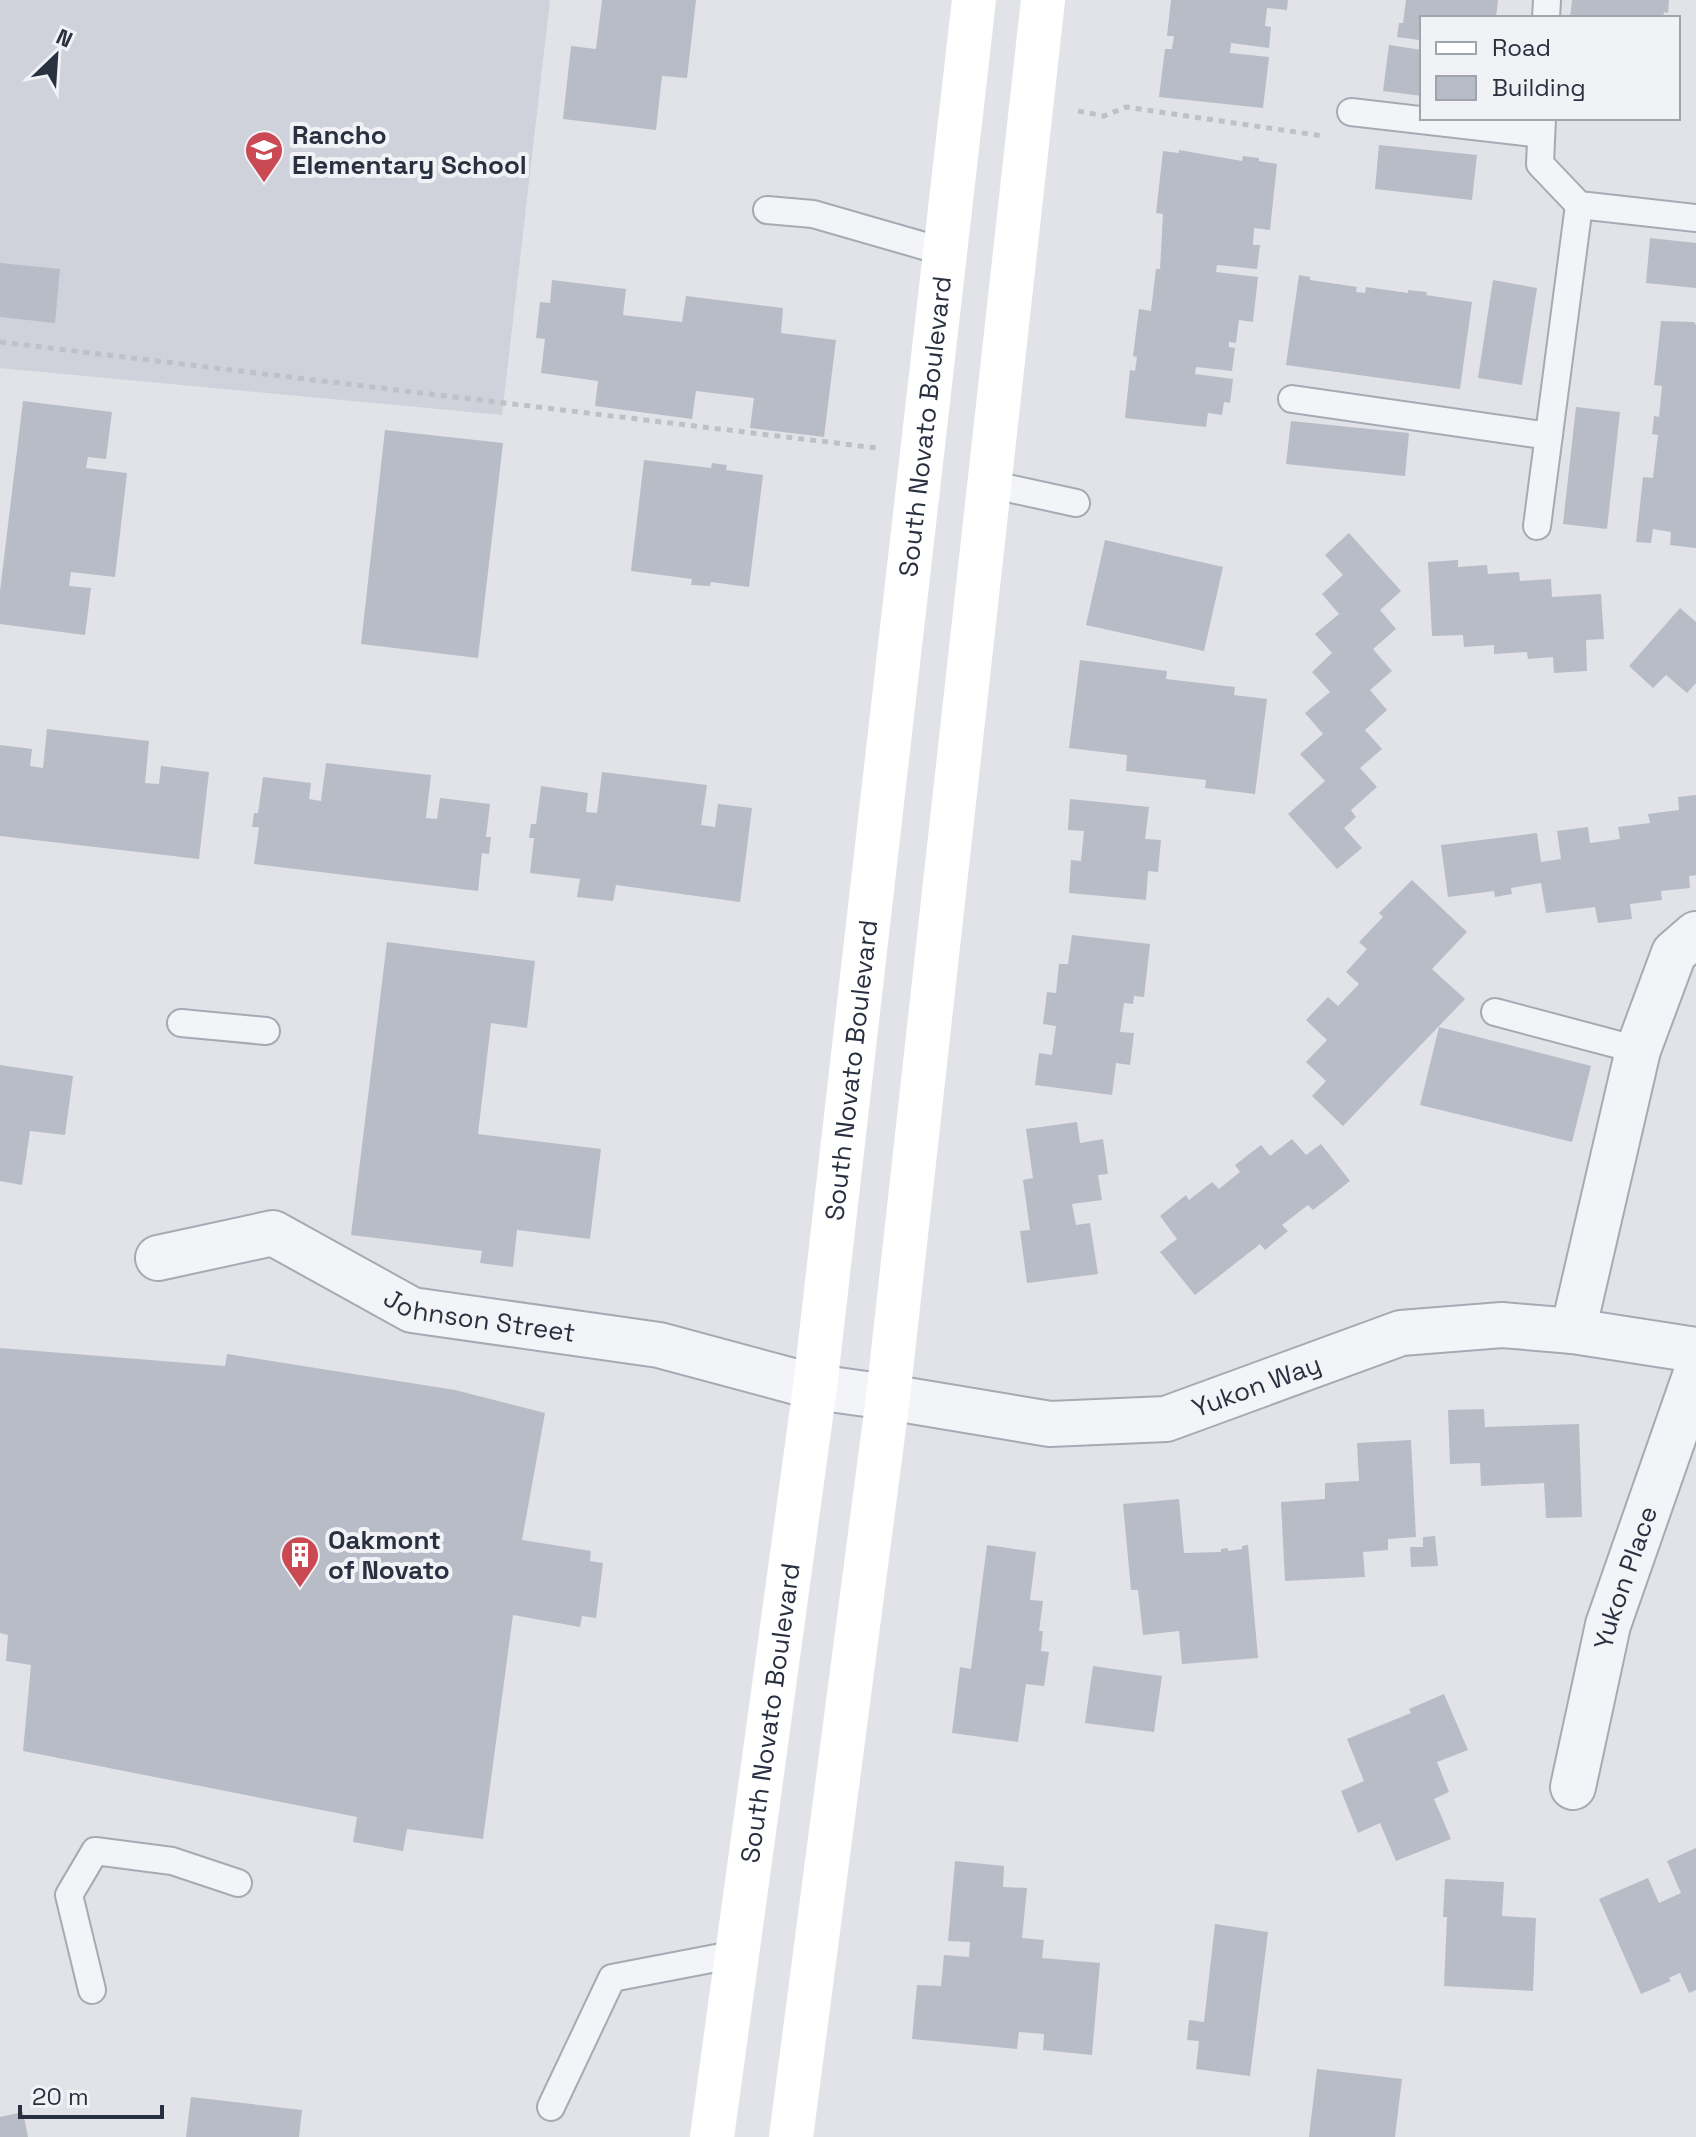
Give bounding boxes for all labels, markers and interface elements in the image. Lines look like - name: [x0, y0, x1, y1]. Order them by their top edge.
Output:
- north arrow: [16, 16, 96, 96]
- legend: [1420, 16, 1680, 120]
- text: N: [52, 22, 77, 54]
- text: Road: [1492, 32, 1551, 63]
- text: Building: [1492, 72, 1586, 103]
- place label: Rancho Elementary School: [292, 118, 527, 182]
- school or university icon: Rancho Elementary School: [243, 129, 285, 184]
- street label: South Novato Boulevard: [891, 274, 959, 579]
- street label: South Novato Boulevard: [817, 918, 885, 1222]
- street label: Johnson Street: [378, 1281, 578, 1350]
- street label: Yukon Way: [1187, 1347, 1326, 1425]
- street label: Yukon Place: [1586, 1501, 1665, 1653]
- place label: Oakmont of Novato: [328, 1523, 450, 1587]
- building icon: Oakmont of Novato: [279, 1534, 321, 1589]
- street label: South Novato Boulevard: [733, 1561, 808, 1865]
- scale bar: [20, 2069, 162, 2119]
- text: 20 m: [32, 2081, 89, 2112]

